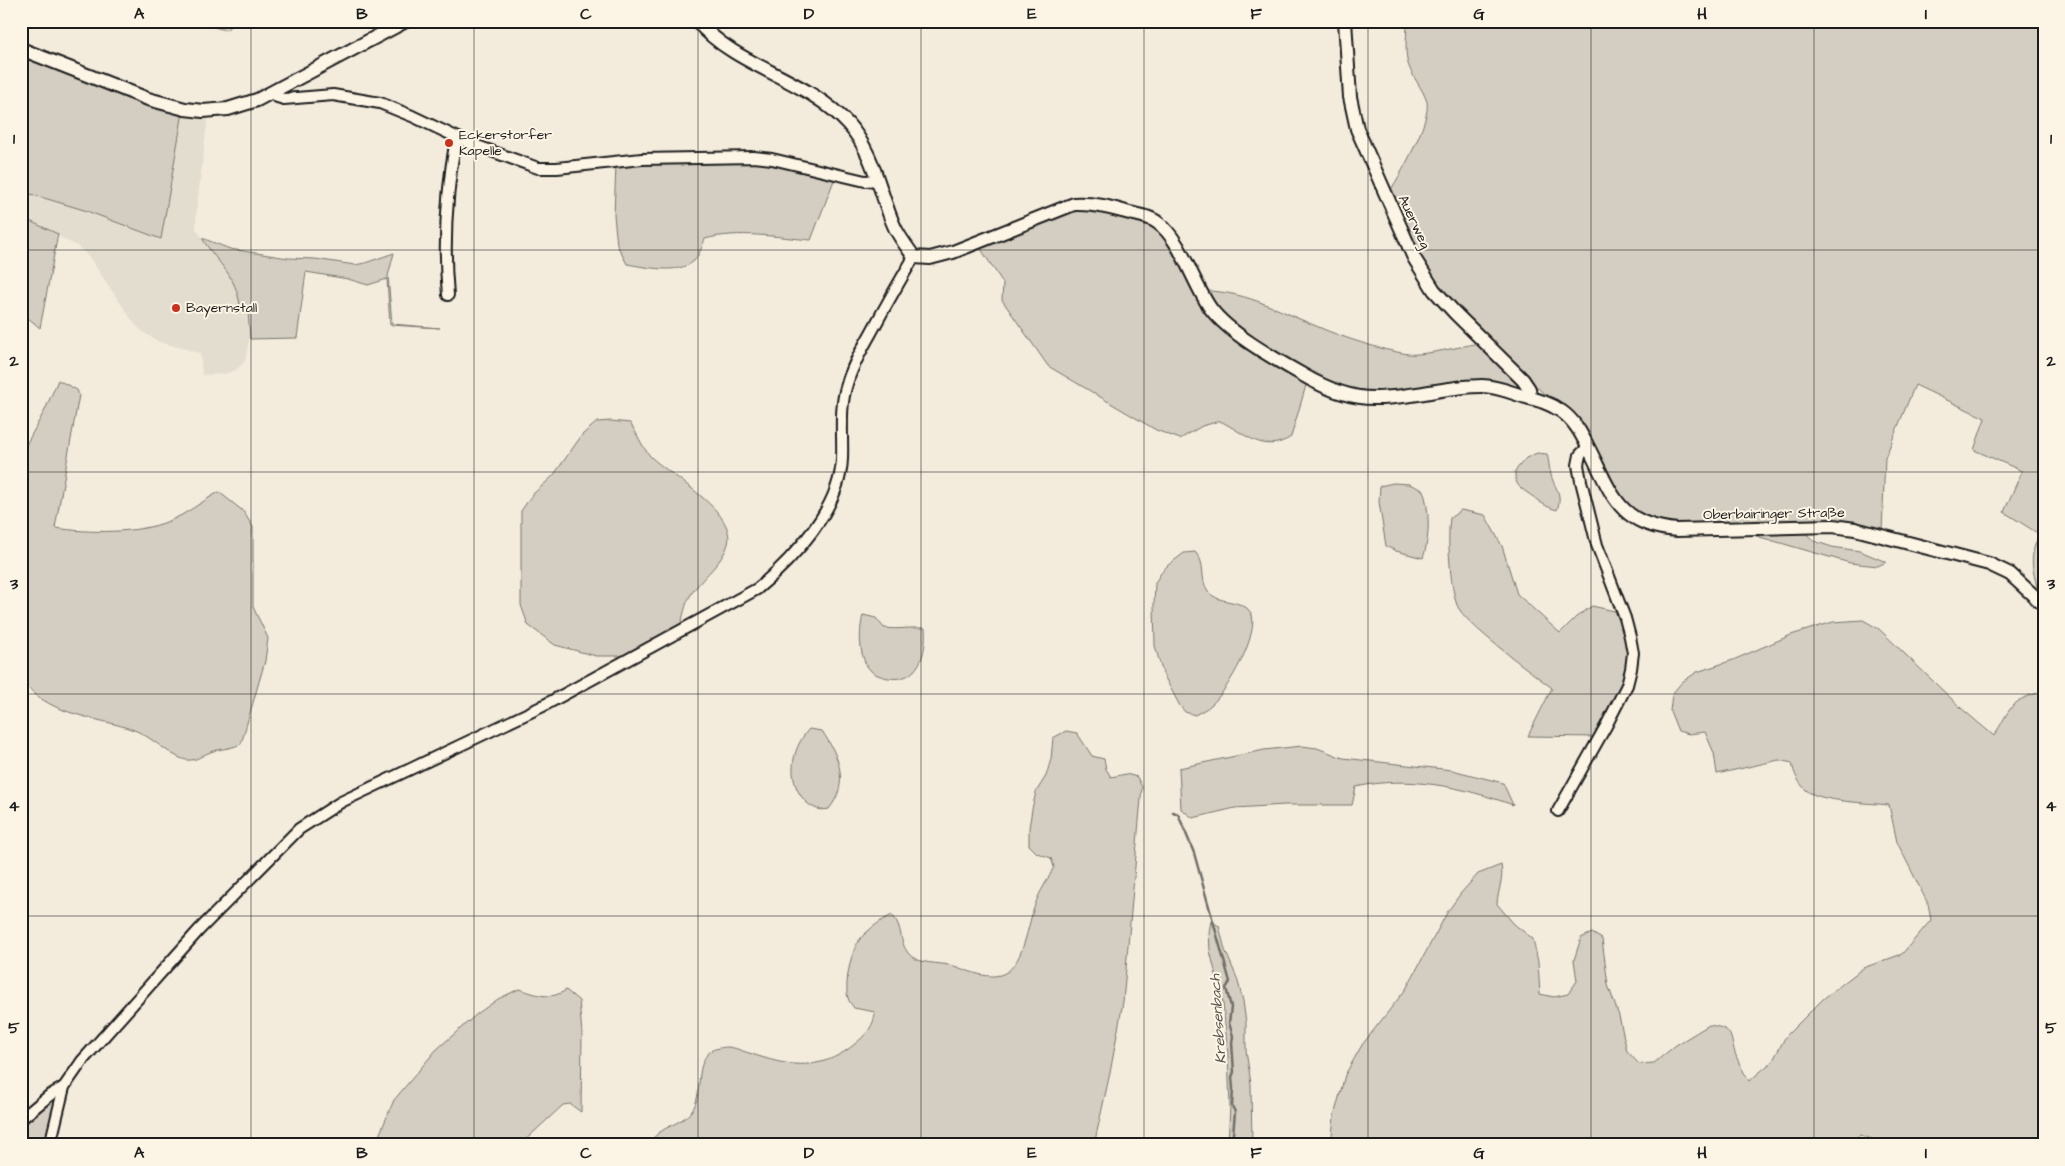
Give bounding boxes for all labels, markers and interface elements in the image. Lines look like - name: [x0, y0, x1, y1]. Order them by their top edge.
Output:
- text: A: [134, 3, 145, 25]
- text: B: [356, 3, 368, 25]
- text: C: [580, 3, 592, 25]
- text: D: [804, 3, 815, 25]
- text: E: [1027, 3, 1037, 25]
- text: F: [1250, 3, 1262, 25]
- text: G: [1473, 3, 1485, 25]
- text: H: [1697, 3, 1707, 25]
- text: I: [1925, 3, 1927, 25]
- place label: Eckerstorfer Kapelle: [459, 125, 552, 161]
- text: 1: [13, 128, 16, 150]
- text: 1: [2050, 128, 2053, 150]
- marker: Eckerstorfer Kapelle: [443, 137, 455, 149]
- street label: Auerweg: [1393, 192, 1435, 252]
- place label: Bayernstall: [186, 298, 257, 318]
- marker: Bayernstall: [170, 302, 182, 314]
- text: 2: [8, 350, 19, 372]
- text: 2: [2045, 350, 2056, 372]
- street label: Oberbairinger Straße: [1703, 503, 1845, 525]
- text: 3: [9, 573, 19, 595]
- text: 3: [2046, 573, 2056, 595]
- text: 4: [9, 795, 20, 817]
- text: 4: [2046, 795, 2057, 817]
- water label: Krebsenbach: [1204, 973, 1232, 1065]
- text: 5: [8, 1017, 20, 1039]
- text: 5: [2045, 1017, 2057, 1039]
- text: A: [134, 1142, 145, 1164]
- text: B: [356, 1142, 368, 1164]
- text: C: [580, 1142, 592, 1164]
- text: D: [804, 1142, 815, 1164]
- text: E: [1027, 1142, 1037, 1164]
- text: F: [1250, 1142, 1262, 1164]
- text: G: [1473, 1142, 1485, 1164]
- text: H: [1697, 1142, 1707, 1164]
- text: I: [1925, 1142, 1927, 1164]

